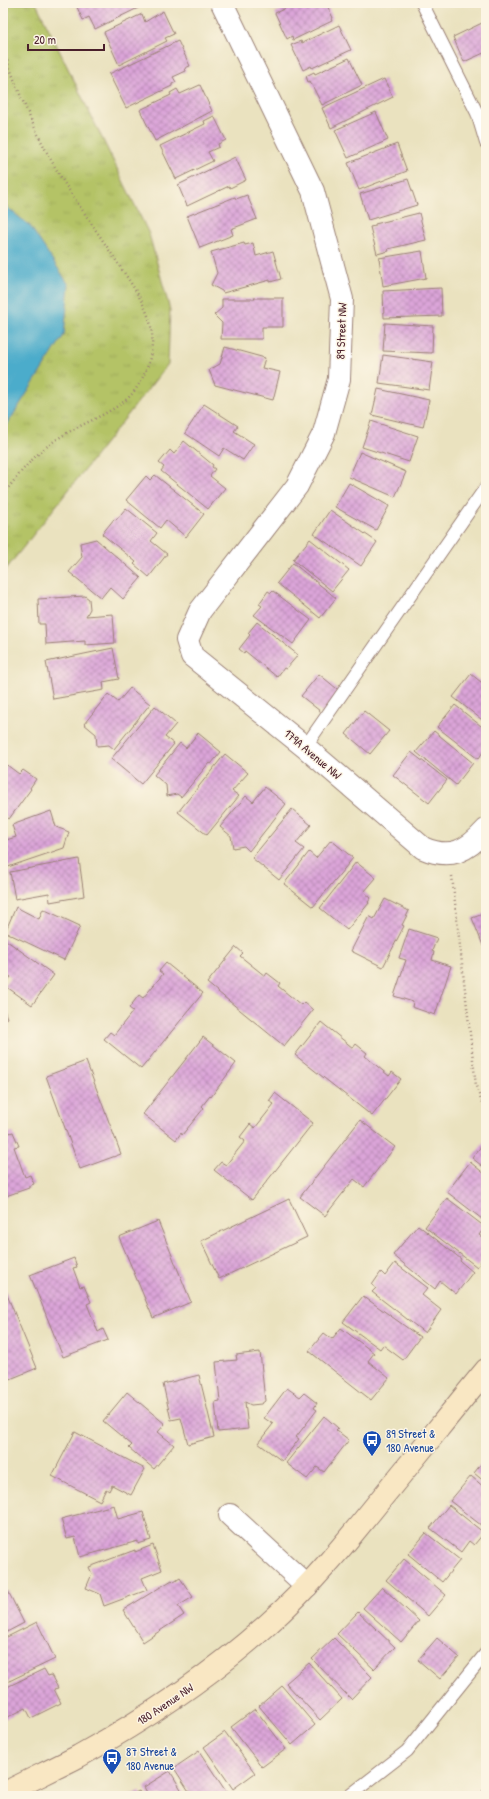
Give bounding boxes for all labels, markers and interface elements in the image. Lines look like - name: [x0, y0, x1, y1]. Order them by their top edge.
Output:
- scale bar: [28, 26, 104, 52]
- text: 20 m: [34, 31, 56, 48]
- street label: 89 Street NW: [332, 302, 351, 360]
- street label: 179A Avenue NW: [281, 725, 346, 783]
- place label: 89 Street & 180 Avenue: [386, 1425, 435, 1456]
- bus stop icon: 89 Street & 180 Avenue: [361, 1429, 383, 1457]
- street label: 180 Avenue NW: [133, 1679, 197, 1729]
- place label: 87 Street & 180 Avenue: [126, 1743, 177, 1774]
- bus stop icon: 87 Street & 180 Avenue: [101, 1747, 123, 1775]

